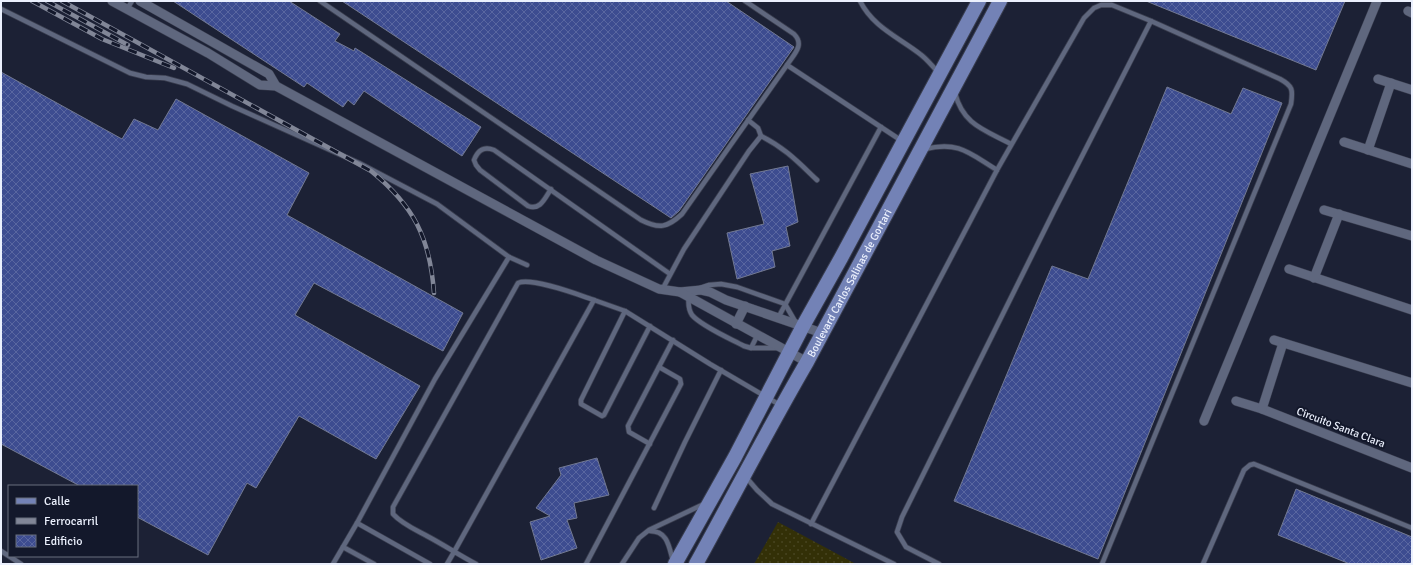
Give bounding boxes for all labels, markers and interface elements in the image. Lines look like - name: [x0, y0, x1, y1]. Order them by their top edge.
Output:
- street label: Boulevard Carlos Salinas de Gortari: [805, 207, 895, 360]
- street label: Circuito Santa Clara: [1295, 405, 1387, 451]
- legend: [8, 485, 138, 557]
- text: Calle: [44, 494, 70, 509]
- text: Ferrocarril: [44, 514, 99, 529]
- text: Edificio: [44, 534, 82, 549]

